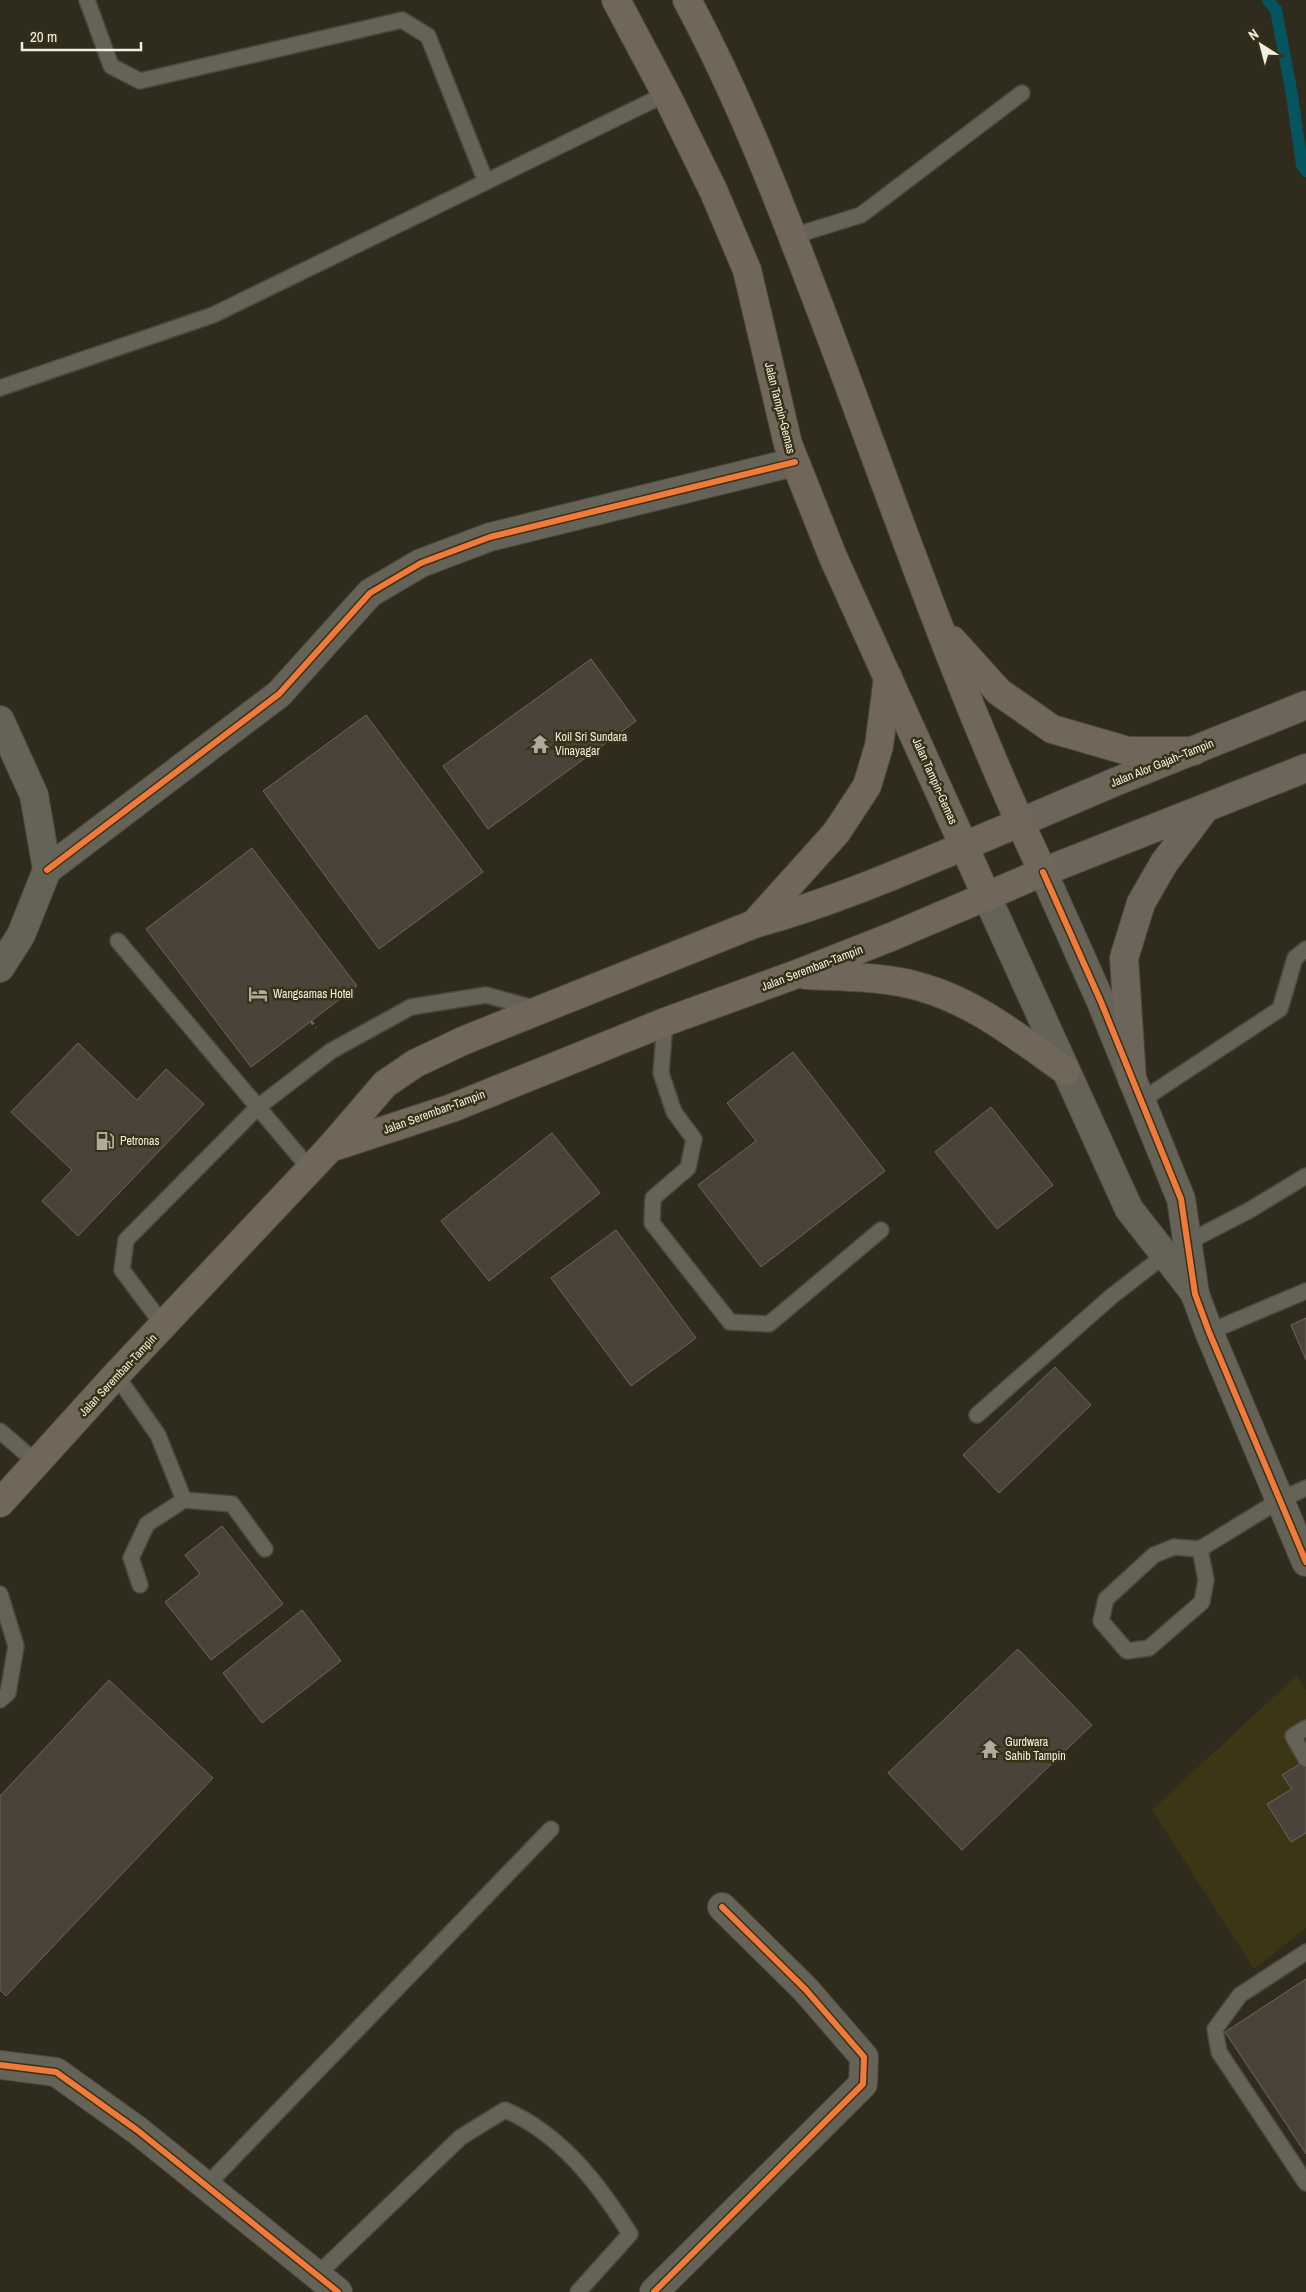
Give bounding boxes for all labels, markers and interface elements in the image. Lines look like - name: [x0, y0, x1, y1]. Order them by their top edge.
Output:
- scale bar: [22, 20, 141, 52]
- north arrow: [1236, 20, 1286, 70]
- text: N: [1245, 25, 1262, 44]
- text: 20 m: [30, 26, 57, 47]
- street label: Jalan Tampin-Gemas: [761, 361, 799, 455]
- place label: Koil Sri Sundara Vinayagar: [555, 729, 628, 759]
- temple icon: Koil Sri Sundara Vinayagar: [529, 733, 551, 755]
- street label: Jalan Tampin-Gemas: [909, 735, 961, 827]
- street label: Jalan Alor Gajah–Tampin: [1108, 735, 1216, 791]
- street label: Jalan Seremban-Tampin: [759, 941, 865, 995]
- hotel icon: Wangsamas Hotel: [247, 983, 269, 1005]
- place label: Wangsamas Hotel: [273, 986, 353, 1002]
- street label: Jalan Seremban-Tampin: [381, 1086, 487, 1138]
- fuel station icon: Petronas: [94, 1130, 116, 1152]
- place label: Petronas: [120, 1133, 159, 1149]
- street label: Jalan Seremban-Tampin: [76, 1330, 160, 1420]
- place label: Gurdwara Sahib Tampin: [1005, 1734, 1066, 1764]
- temple icon: Gurdwara Sahib Tampin: [979, 1738, 1001, 1760]

